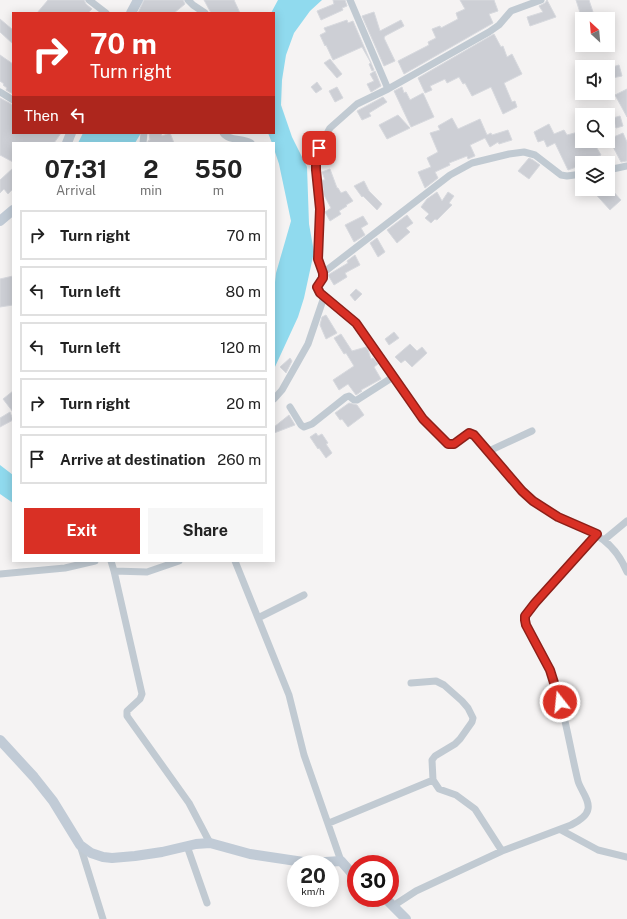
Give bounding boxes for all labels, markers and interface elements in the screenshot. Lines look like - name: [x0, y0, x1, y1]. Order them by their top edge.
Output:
- north arrow: [575, 12, 615, 52]
- map controls: [575, 12, 615, 196]
- text: 70 m: [90, 27, 157, 60]
- icon: right: [24, 28, 76, 80]
- button: sound: [575, 60, 615, 100]
- text: Turn right: [90, 61, 172, 82]
- icon: left: [67, 104, 89, 126]
- text: Then: [24, 107, 59, 124]
- button: search: [575, 108, 615, 148]
- pin: [302, 131, 336, 165]
- icon: arrive: [308, 137, 330, 159]
- text: 07:31: [45, 155, 107, 183]
- text: 2: [143, 155, 159, 183]
- text: 550: [195, 155, 242, 183]
- button: layers: [575, 156, 615, 196]
- text: Arrival: [56, 183, 96, 198]
- text: min: [140, 183, 162, 198]
- text: m: [213, 183, 224, 198]
- icon: right: [26, 224, 48, 246]
- text: Turn right: [60, 227, 130, 244]
- text: 70 m: [226, 227, 261, 244]
- icon: left: [26, 280, 48, 302]
- text: Turn left: [60, 283, 121, 300]
- text: 80 m: [226, 283, 261, 300]
- icon: left: [26, 336, 48, 358]
- text: Turn left: [60, 339, 121, 356]
- text: 120 m: [220, 339, 261, 356]
- icon: right: [26, 392, 48, 414]
- text: Turn right: [60, 395, 130, 412]
- text: 20 m: [226, 395, 261, 412]
- icon: arrive: [26, 448, 48, 470]
- text: Arrive at destination: [60, 451, 205, 468]
- text: 260 m: [217, 451, 261, 468]
- button: Exit: [24, 508, 140, 554]
- button: Share: [148, 508, 263, 554]
- position arrow: [539, 681, 581, 723]
- speed limit sign: 30: [347, 855, 399, 907]
- text: 20: [300, 864, 326, 888]
- text: km/h: [301, 885, 325, 897]

